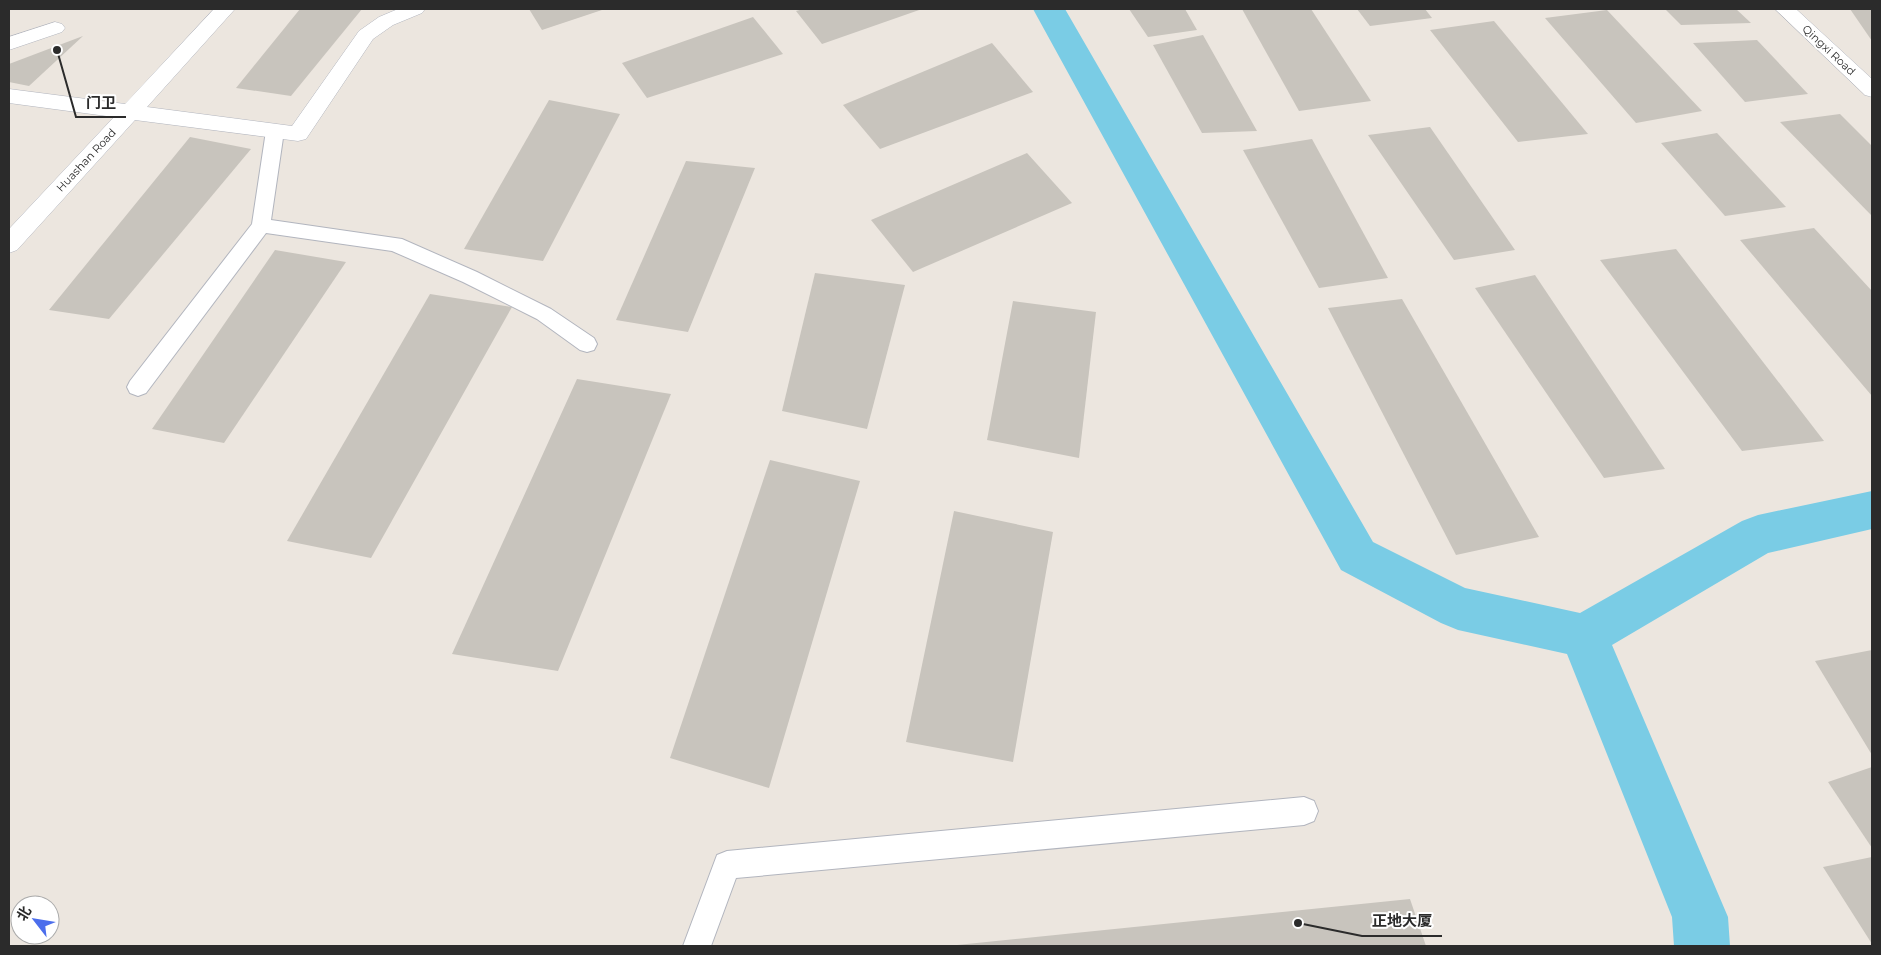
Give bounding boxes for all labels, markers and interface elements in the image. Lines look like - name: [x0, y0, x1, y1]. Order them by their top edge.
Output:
- street label: Qingxi Road: [1799, 22, 1859, 78]
- callout: 门卫: [76, 87, 126, 117]
- text: 门卫: [86, 93, 116, 112]
- street label: Huashan Road: [53, 126, 119, 194]
- north arrow: [10, 895, 60, 945]
- text: 北: [13, 903, 35, 924]
- callout: 正地大厦: [1362, 906, 1442, 936]
- text: 正地大厦: [1372, 911, 1432, 930]

